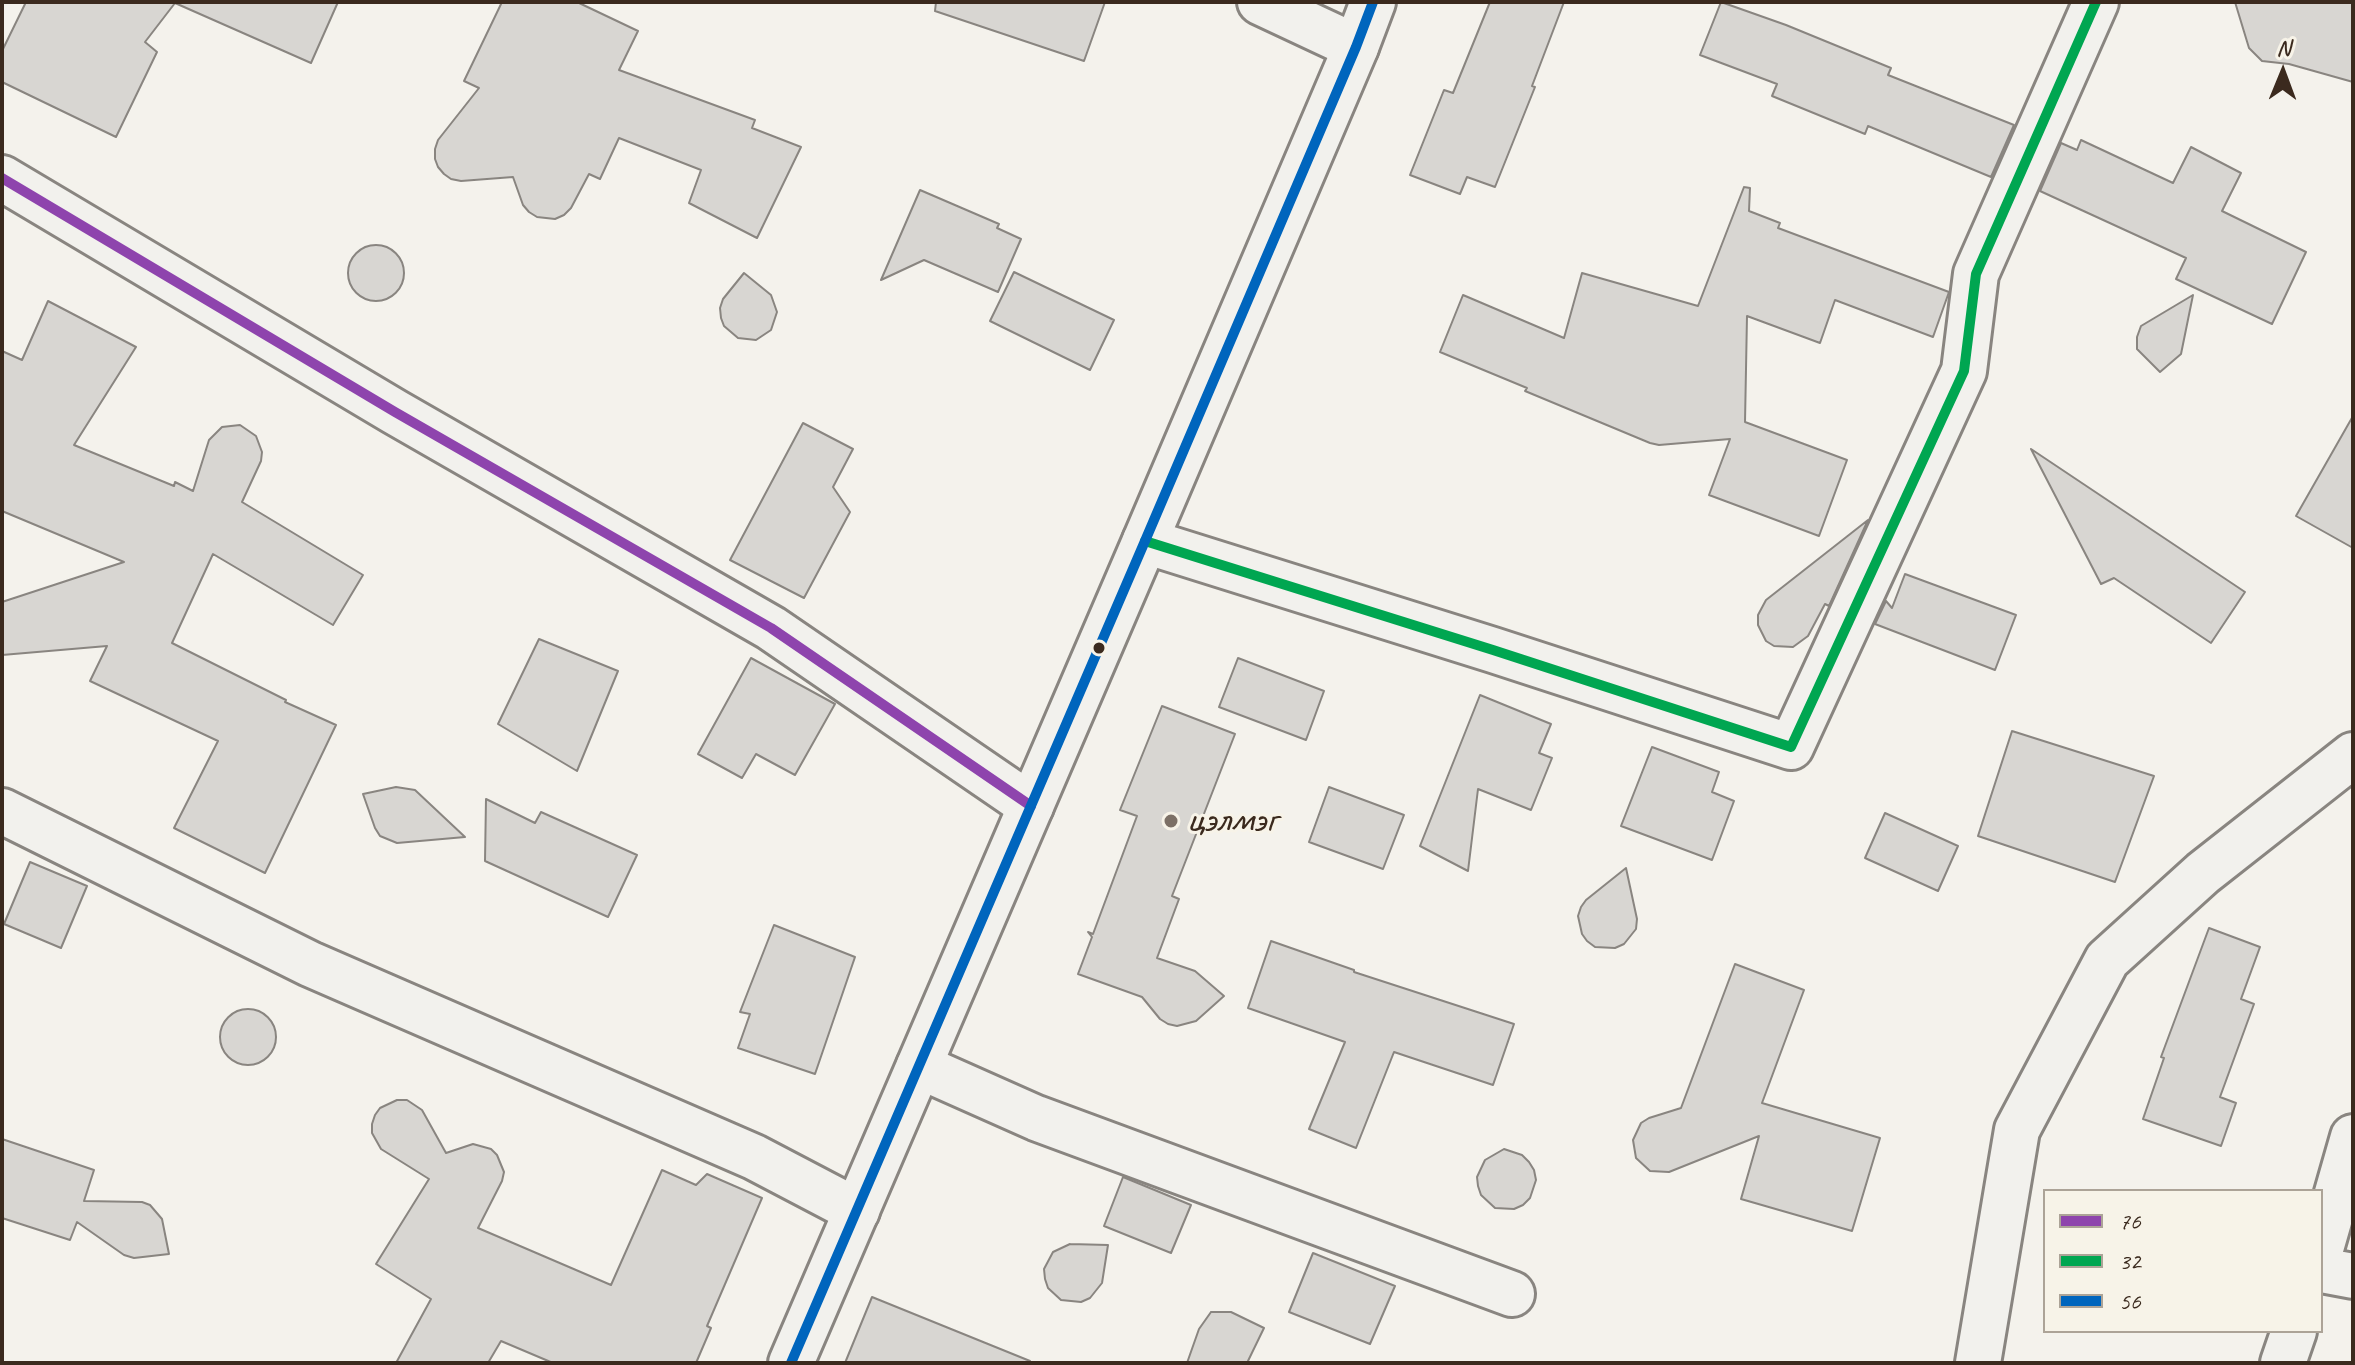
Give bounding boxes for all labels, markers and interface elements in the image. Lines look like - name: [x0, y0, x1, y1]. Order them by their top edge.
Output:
- north arrow: [2243, 32, 2323, 112]
- text: N: [2276, 34, 2290, 62]
- unlabelled marker: [1091, 640, 1107, 656]
- place label: цэлмэг: [1187, 797, 1277, 845]
- marker: цэлмэг: [1162, 812, 1180, 830]
- legend: [2043, 1189, 2323, 1333]
- text: 76: [2119, 1206, 2141, 1236]
- text: 32: [2119, 1246, 2141, 1276]
- text: 56: [2119, 1286, 2141, 1316]

